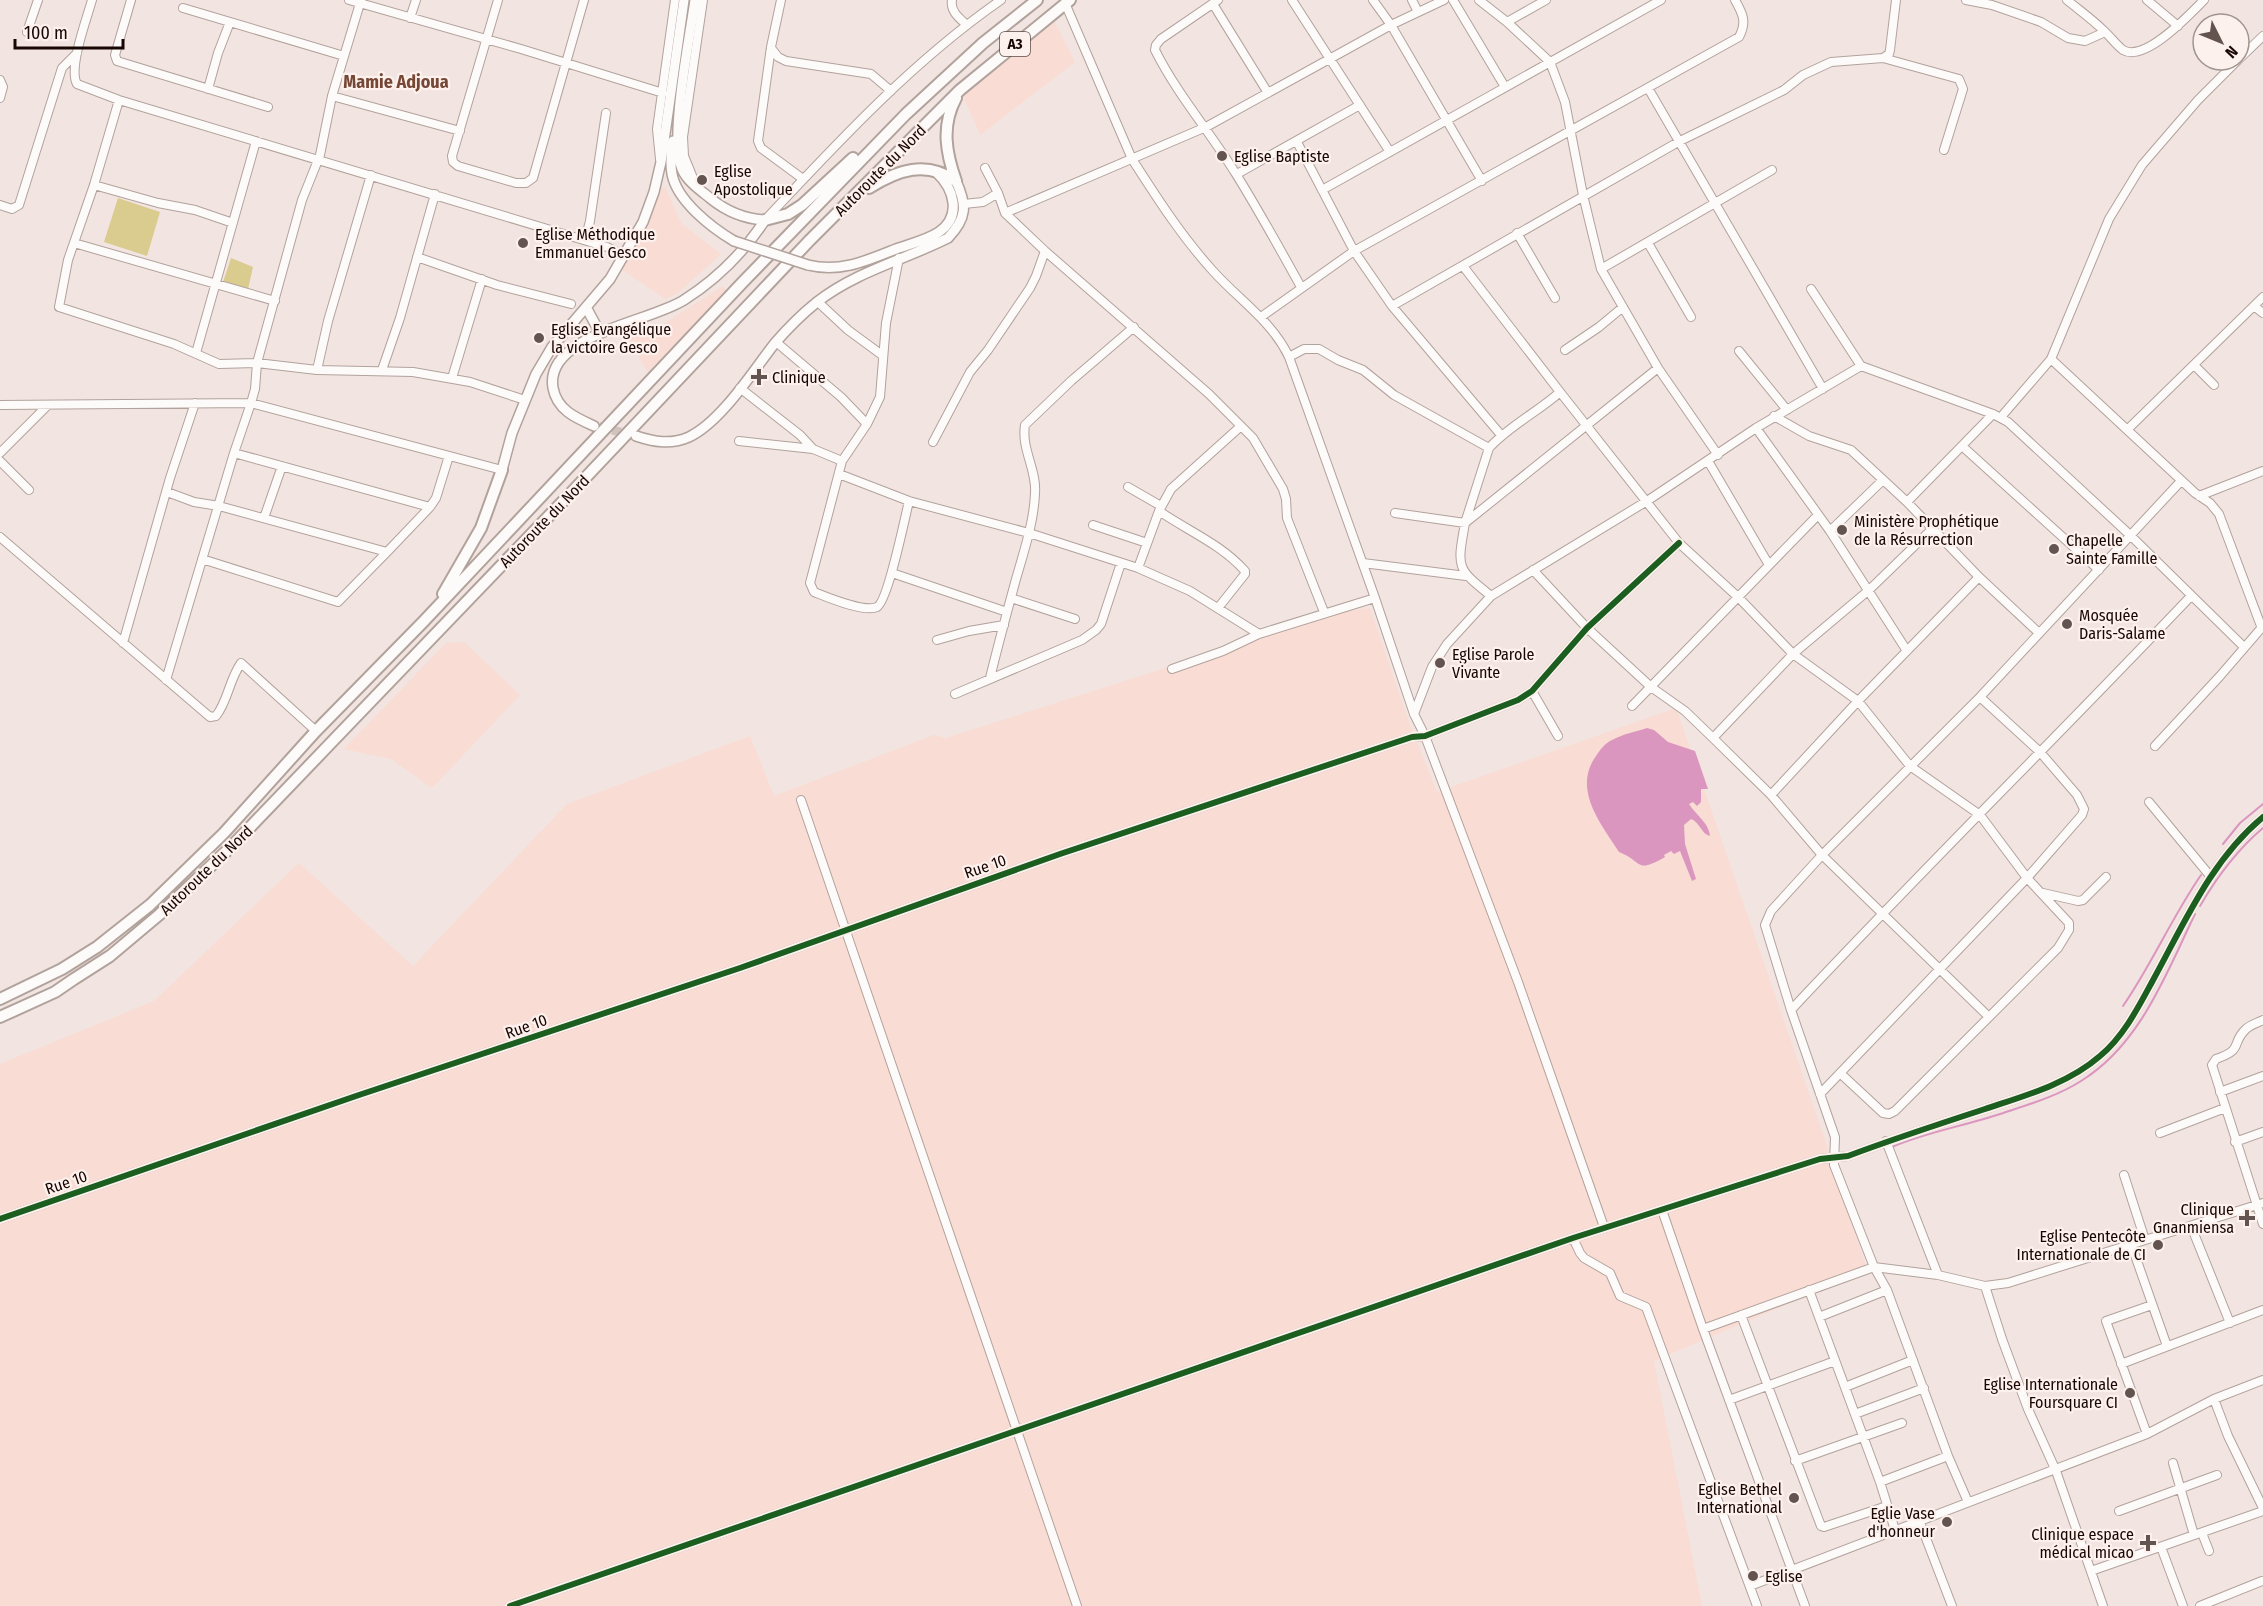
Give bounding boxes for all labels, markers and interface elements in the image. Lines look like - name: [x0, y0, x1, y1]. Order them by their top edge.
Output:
- scale bar: [15, 12, 123, 50]
- north arrow: [2191, 12, 2251, 72]
- text: 100 m: [24, 22, 68, 44]
- road number: A3: [1000, 32, 1030, 56]
- text: N: [2221, 42, 2242, 62]
- district label: Mamie Adjoua: [343, 71, 449, 93]
- street label: Autoroute du Nord: [831, 121, 930, 220]
- place label: Eglise Baptiste: [1234, 147, 1330, 166]
- marker: Eglise Baptiste: [1215, 149, 1229, 163]
- place label: Eglise Apostolique: [714, 162, 793, 199]
- marker: Eglise Apostolique: [695, 173, 709, 187]
- place label: Eglise Méthodique Emmanuel Gesco: [535, 225, 655, 262]
- marker: Eglise Méthodique Emmanuel Gesco: [516, 236, 530, 250]
- place label: Eglise Evangélique la victoire Gesco: [551, 320, 671, 357]
- marker: Eglise Evangélique la victoire Gesco: [532, 331, 546, 345]
- marker: Clinique: [750, 368, 768, 386]
- place label: Clinique: [772, 368, 826, 387]
- street label: Autoroute du Nord: [495, 471, 593, 572]
- place label: Ministère Prophétique de la Résurrection: [1854, 512, 1999, 549]
- marker: Ministère Prophétique de la Résurrection: [1835, 523, 1849, 537]
- place label: Chapelle Sainte Famille: [2066, 531, 2157, 568]
- marker: Chapelle Sainte Famille: [2047, 542, 2061, 556]
- place label: Mosquée Daris-Salame: [2079, 606, 2165, 643]
- marker: Mosquée Daris-Salame: [2060, 617, 2074, 631]
- place label: Eglise Parole Vivante: [1452, 645, 1535, 682]
- marker: Eglise Parole Vivante: [1433, 656, 1447, 670]
- street label: Autoroute du Nord: [156, 821, 257, 919]
- street label: Rue 10: [962, 850, 1009, 883]
- street label: Rue 10: [503, 1010, 550, 1043]
- street label: Rue 10: [43, 1166, 90, 1199]
- place label: Clinique Gnanmiensa: [2153, 1200, 2234, 1237]
- marker: Clinique Gnanmiensa: [2238, 1209, 2256, 1227]
- place label: Eglise Pentecôte Internationale de CI: [2016, 1227, 2146, 1264]
- marker: Eglise Pentecôte Internationale de CI: [2151, 1238, 2165, 1252]
- place label: Eglise Internationale Foursquare CI: [1983, 1375, 2118, 1412]
- marker: Eglise Internationale Foursquare CI: [2123, 1386, 2137, 1400]
- place label: Eglise Bethel International: [1697, 1480, 1782, 1517]
- marker: Eglise Bethel International: [1787, 1491, 1801, 1505]
- place label: Eglie Vase d'honneur: [1868, 1504, 1935, 1541]
- marker: Eglie Vase d'honneur: [1940, 1515, 1954, 1529]
- place label: Clinique espace médical micao: [2031, 1525, 2134, 1562]
- marker: Clinique espace médical micao: [2139, 1534, 2157, 1552]
- place label: Eglise: [1765, 1567, 1803, 1586]
- marker: Eglise: [1746, 1569, 1760, 1583]

